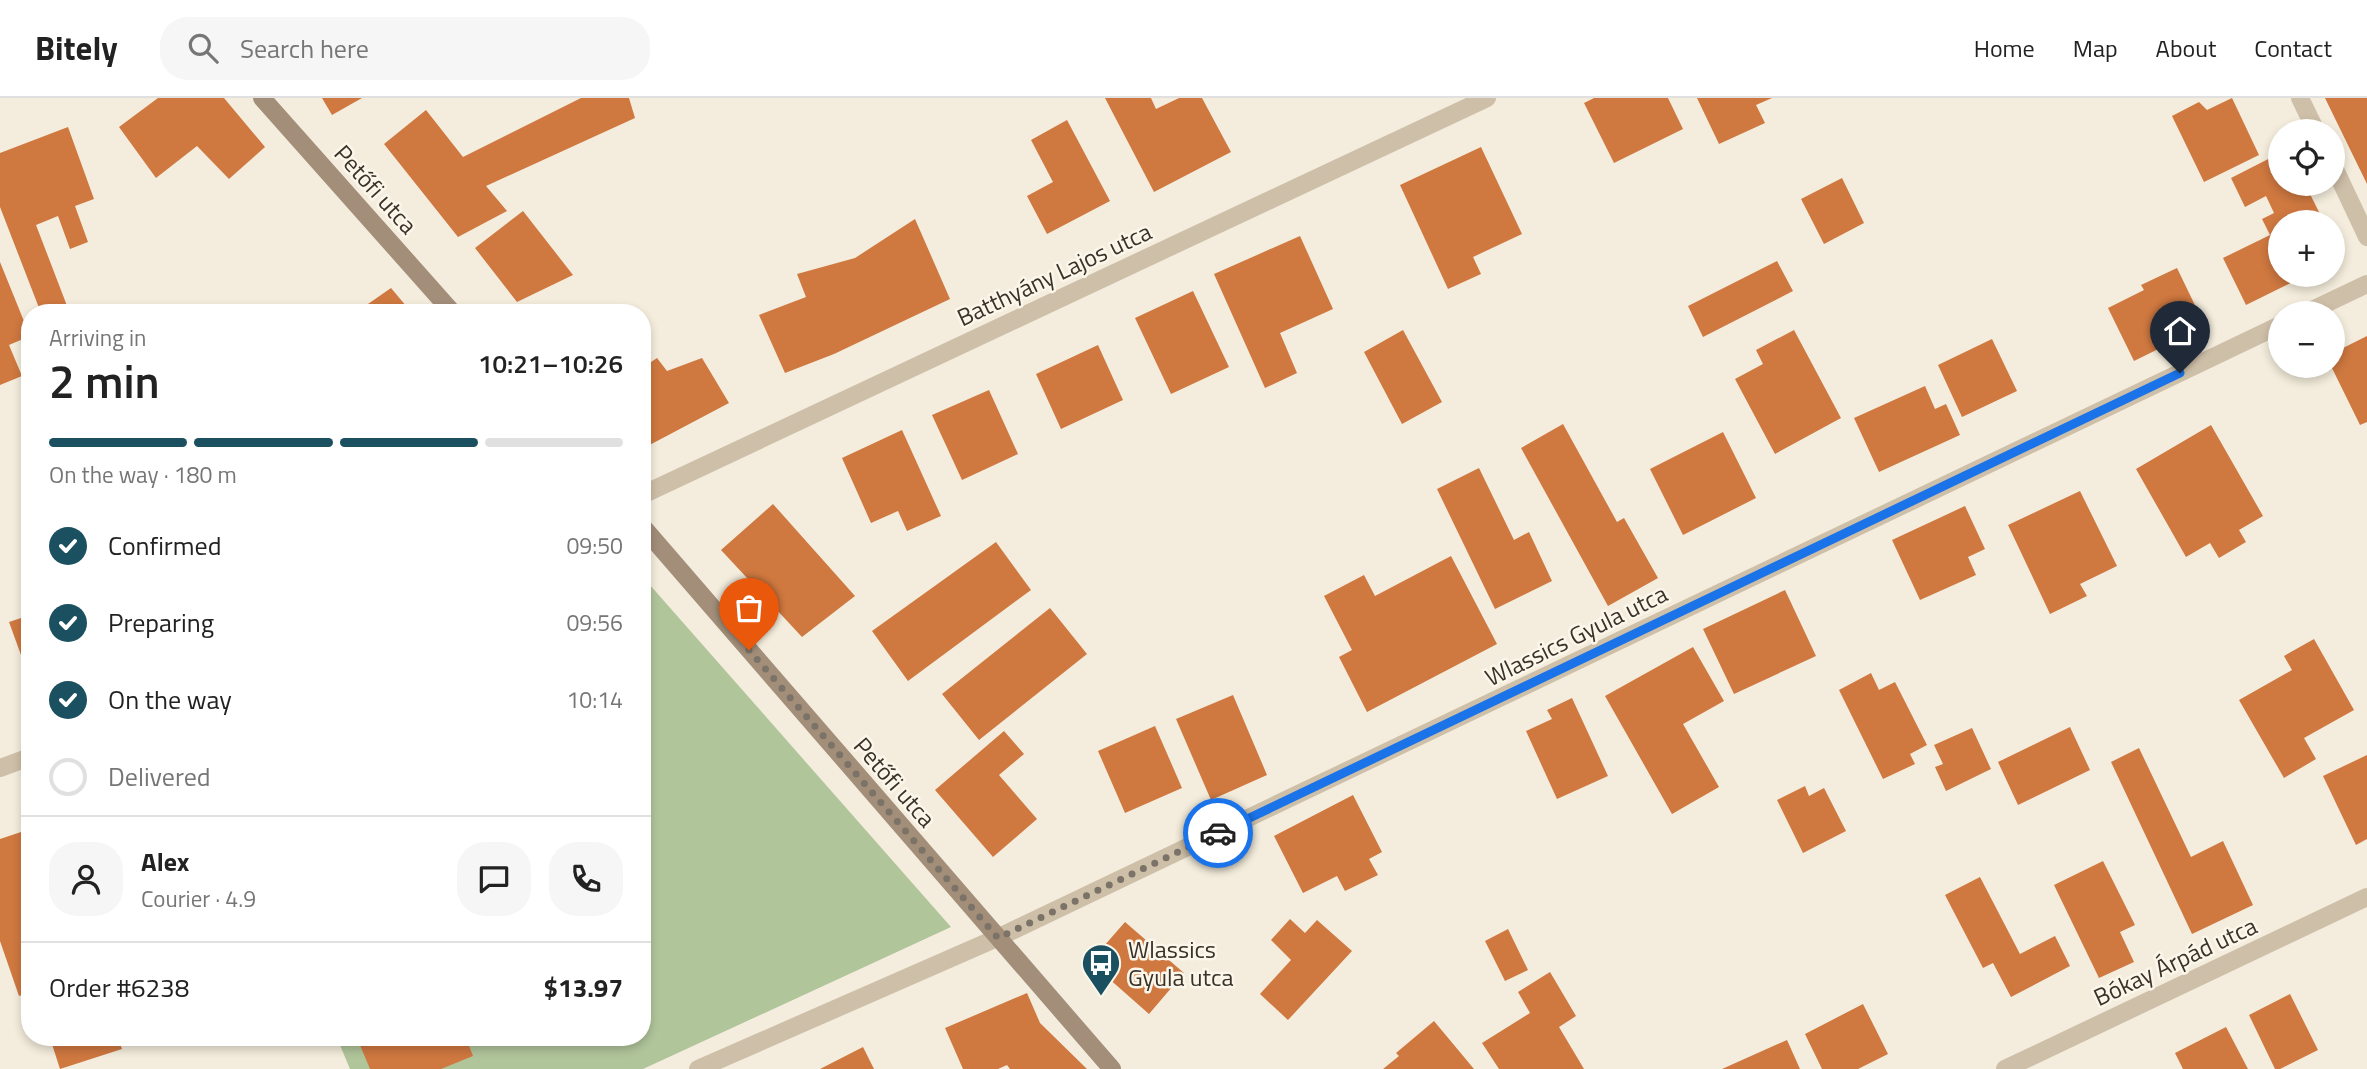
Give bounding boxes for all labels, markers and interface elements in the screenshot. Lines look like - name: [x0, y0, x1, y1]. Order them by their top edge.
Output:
- search box: [160, 17, 650, 80]
- text: Bitely: [35, 23, 118, 73]
- icon: search: [184, 29, 222, 67]
- text: Search here: [240, 29, 369, 68]
- text: Home: [1974, 30, 2035, 66]
- text: Map: [2073, 30, 2118, 66]
- text: About: [2156, 30, 2216, 66]
- text: Contact: [2254, 30, 2332, 66]
- map controls: [2268, 119, 2345, 378]
- button: locate: [2268, 119, 2345, 196]
- street label: Petőfi utca: [326, 136, 426, 242]
- button: +: [2268, 210, 2345, 287]
- street label: Batthyány Lajos utca: [951, 213, 1157, 335]
- pin: [2150, 301, 2210, 373]
- button: −: [2268, 301, 2345, 378]
- icon: home: [2161, 312, 2199, 350]
- text: Arriving in: [49, 320, 146, 355]
- text: 10:21–10:26: [478, 344, 623, 383]
- text: 2 min: [49, 346, 160, 416]
- text: On the way · 180 m: [49, 457, 237, 492]
- text: Confirmed: [108, 526, 222, 565]
- icon: check: [49, 527, 87, 565]
- text: 09:50: [566, 528, 623, 563]
- street label: Wlassics Gyula utca: [1479, 575, 1673, 695]
- pin: [719, 578, 779, 650]
- icon: bag: [730, 589, 768, 627]
- text: Preparing: [108, 603, 214, 642]
- icon: check: [49, 604, 87, 642]
- text: 09:56: [566, 605, 623, 640]
- text: On the way: [108, 680, 232, 719]
- icon: check: [49, 681, 87, 719]
- text: 10:14: [566, 682, 623, 717]
- street label: Petőfi utca: [846, 729, 944, 835]
- text: Delivered: [108, 757, 211, 796]
- courier: [1183, 798, 1253, 868]
- icon: car: [1199, 814, 1237, 852]
- button: person: [49, 842, 123, 916]
- text: Alex: [141, 842, 189, 881]
- button: chat: [457, 842, 531, 916]
- button: phone: [549, 842, 623, 916]
- text: Courier · 4.9: [141, 881, 256, 916]
- street label: Bókay Árpád utca: [2087, 907, 2263, 1015]
- place label: Wlassics Gyula utca: [1128, 931, 1233, 995]
- bus stop icon: Wlassics Gyula utca: [1080, 942, 1122, 997]
- text: Order #6238: [49, 968, 189, 1007]
- text: $13.97: [544, 968, 623, 1007]

